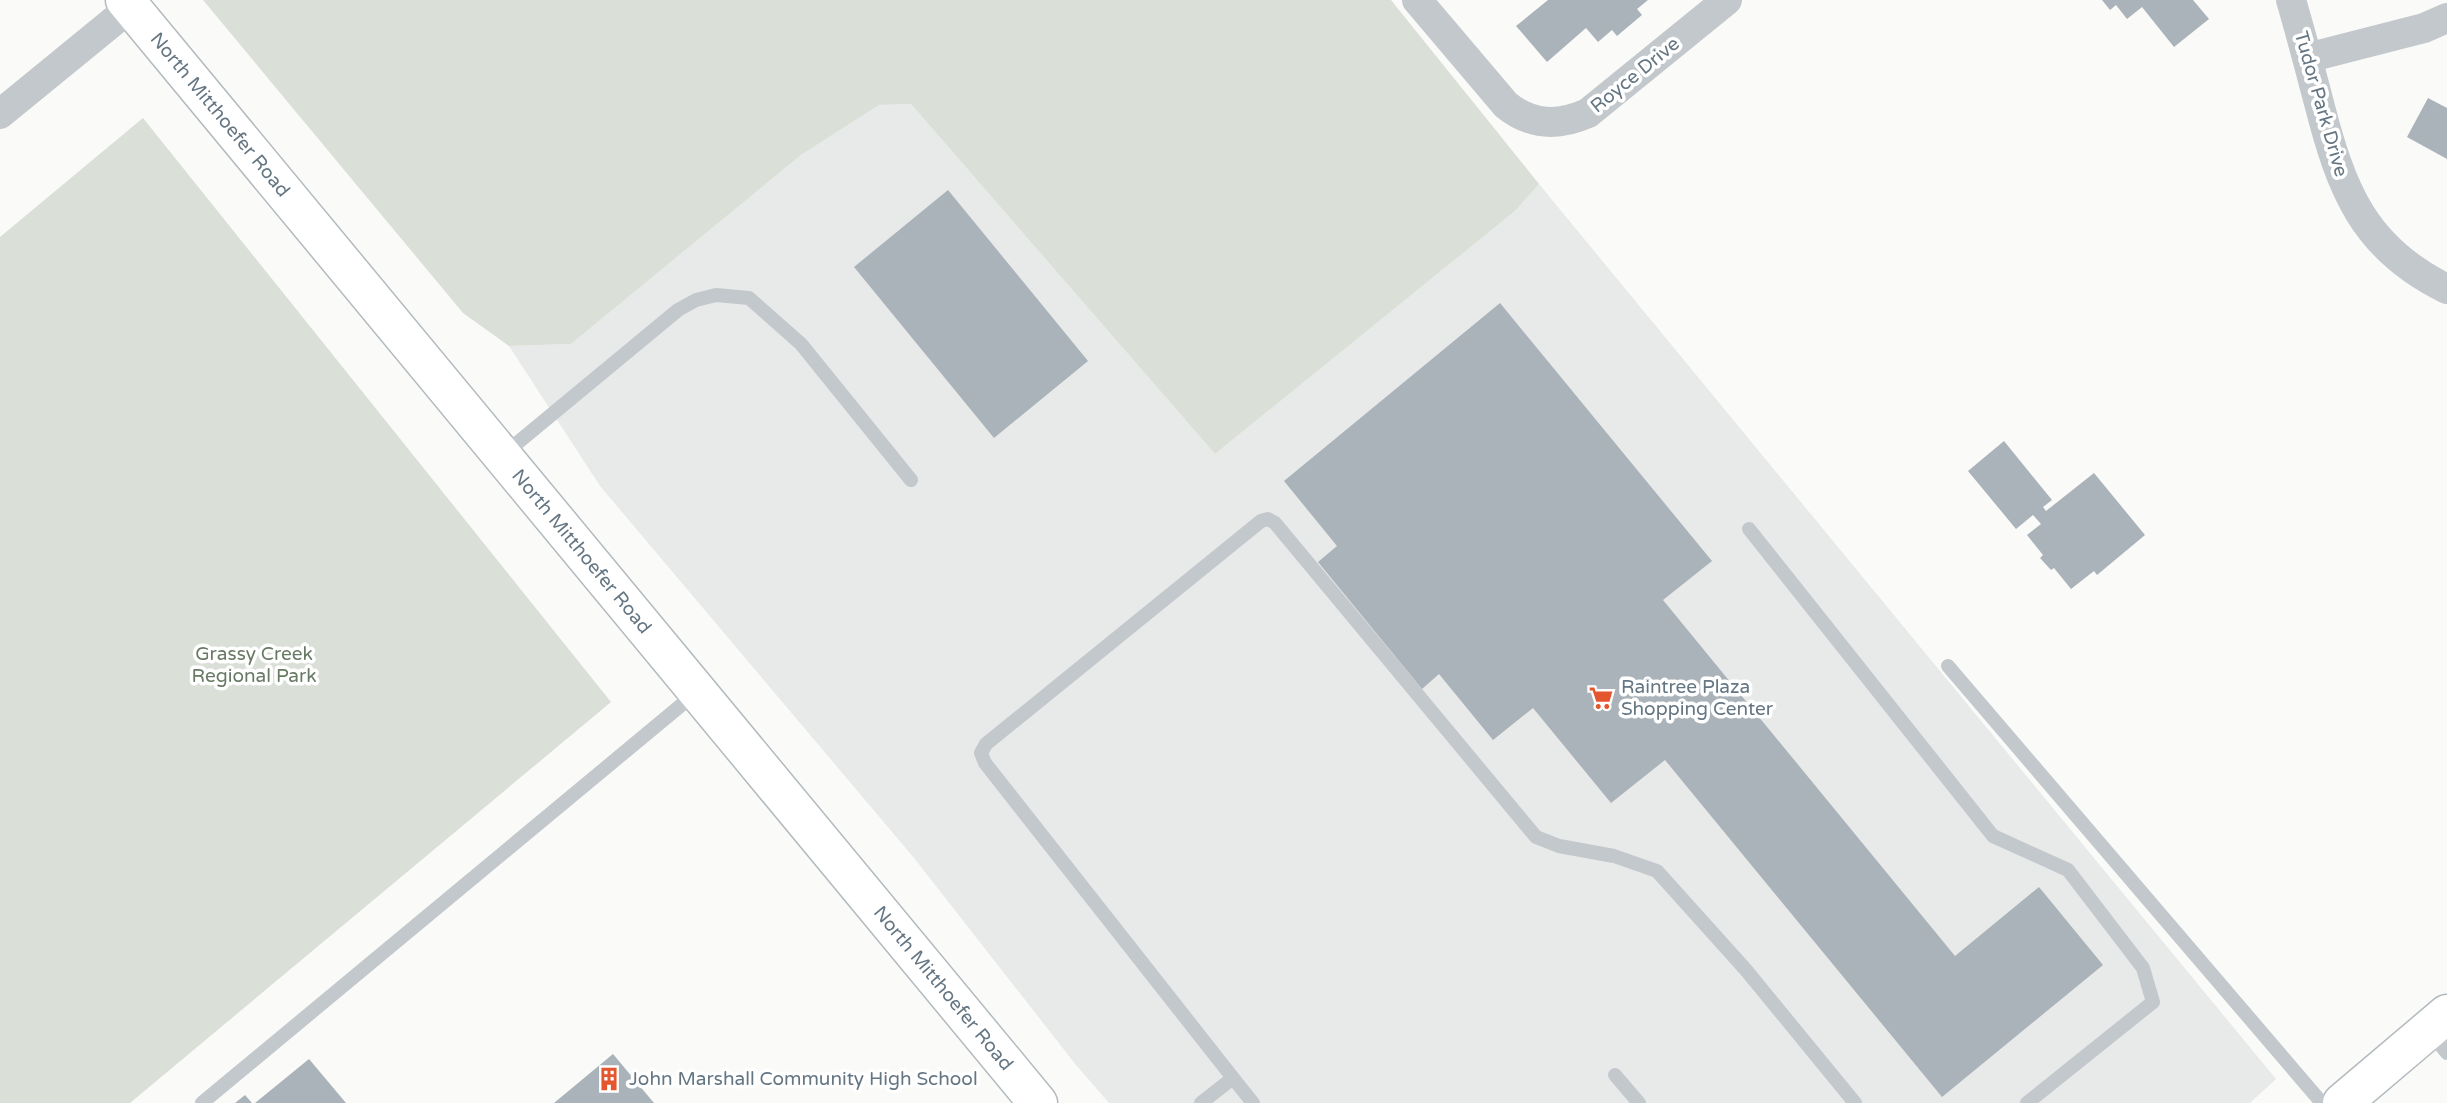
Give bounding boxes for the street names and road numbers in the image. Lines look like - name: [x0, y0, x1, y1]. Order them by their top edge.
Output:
- street label: North Mitthoefer Road: [146, 28, 294, 201]
- street label: Tudor Park Drive: [2290, 29, 2352, 179]
- street label: Royce Drive: [1586, 33, 1684, 117]
- street label: North Mitthoefer Road: [507, 465, 656, 638]
- street label: North Mitthoefer Road: [869, 902, 1017, 1075]

